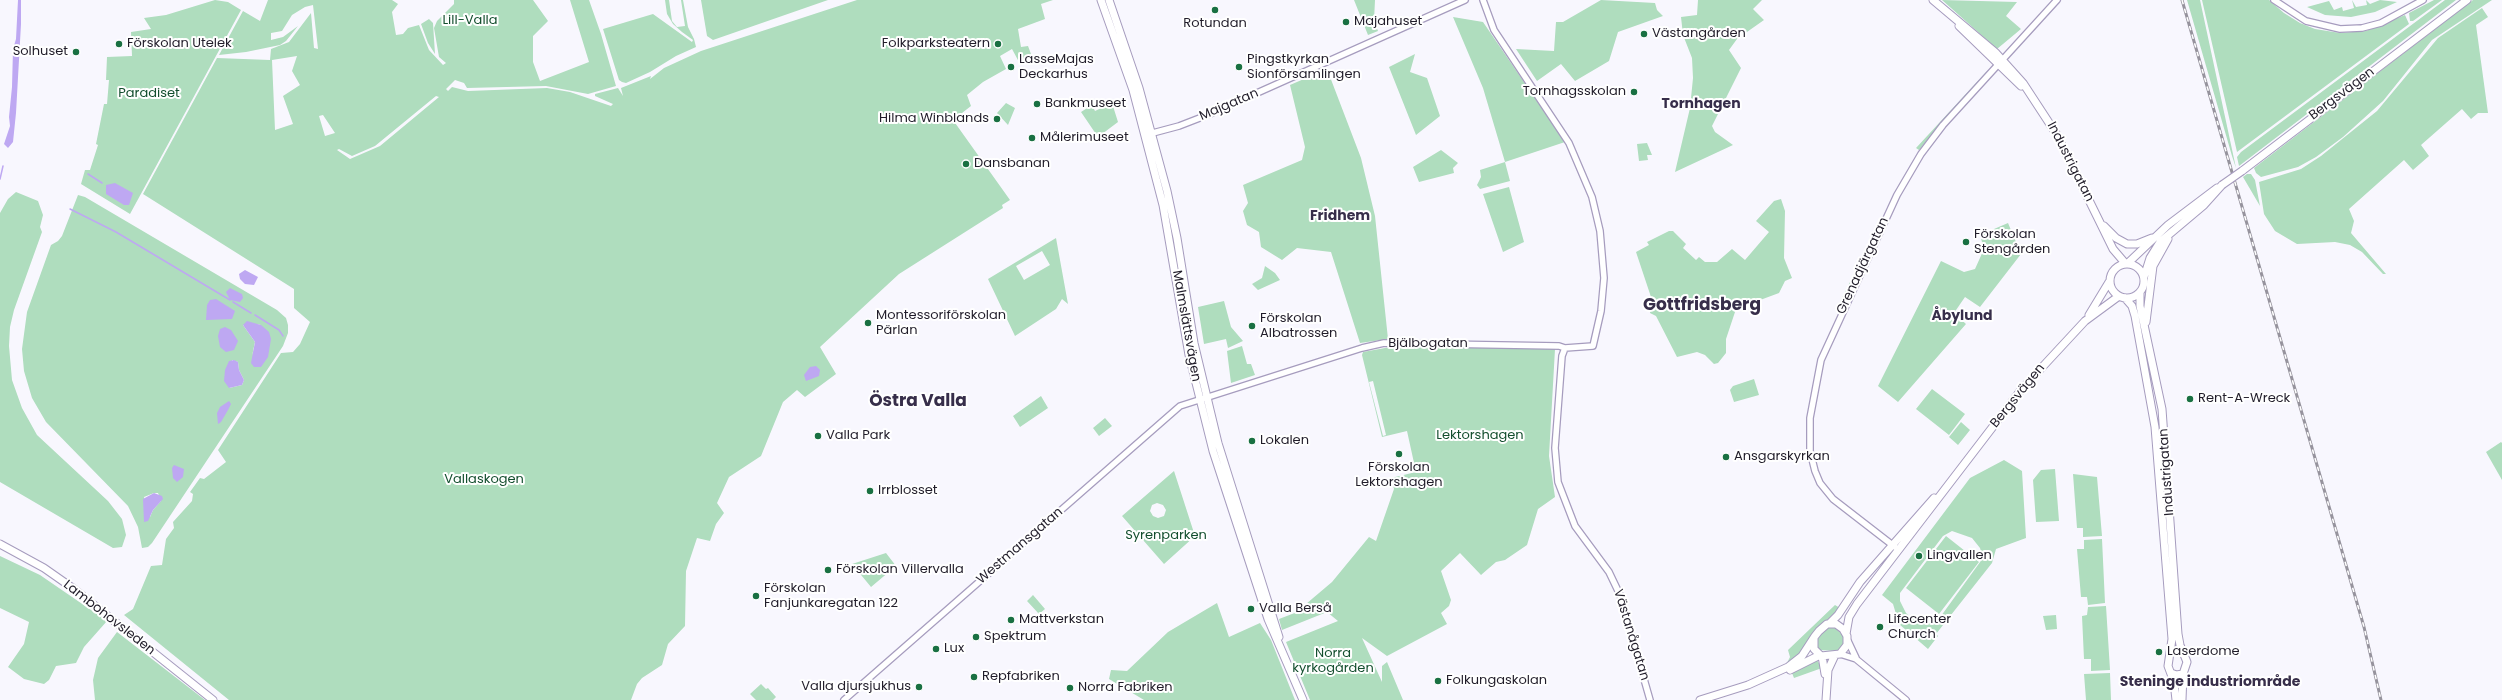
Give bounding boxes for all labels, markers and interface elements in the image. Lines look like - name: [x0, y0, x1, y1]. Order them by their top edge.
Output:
- marker: Rotundan: [1210, 5, 1220, 15]
- park label: Lill-Valla: [442, 13, 498, 29]
- place label: Majahuset: [1354, 14, 1422, 30]
- place label: Rotundan: [1183, 16, 1247, 32]
- marker: Majahuset: [1341, 17, 1351, 27]
- place label: Västangården: [1652, 26, 1746, 42]
- marker: Västangården: [1639, 29, 1649, 39]
- place label: Förskolan Utelek: [127, 36, 232, 52]
- place label: Folkparksteatern: [882, 36, 990, 52]
- marker: Förskolan Utelek: [114, 39, 124, 49]
- marker: Folkparksteatern: [993, 39, 1003, 49]
- place label: Solhuset: [13, 44, 68, 60]
- marker: Solhuset: [71, 47, 81, 57]
- place label: LasseMajas Deckarhus: [1019, 52, 1094, 83]
- place label: Pingstkyrkan Sionförsamlingen: [1247, 52, 1361, 83]
- marker: LasseMajas Deckarhus: [1006, 62, 1016, 72]
- marker: Pingstkyrkan Sionförsamlingen: [1234, 62, 1244, 72]
- street label: Bergsvägen: [2306, 64, 2378, 124]
- place label: Tornhagsskolan: [1523, 84, 1626, 100]
- park label: Paradiset: [118, 86, 180, 102]
- street label: Majgatan: [1197, 86, 1261, 124]
- marker: Tornhagsskolan: [1629, 87, 1639, 97]
- place label: Bankmuseet: [1045, 96, 1126, 112]
- district label: Tornhagen: [1661, 96, 1741, 112]
- marker: Bankmuseet: [1032, 99, 1042, 109]
- place label: Hilma Winblands: [879, 111, 989, 127]
- marker: Hilma Winblands: [992, 114, 1002, 124]
- street label: Industrigatan: [2043, 119, 2097, 205]
- place label: Målerimuseet: [1040, 130, 1129, 146]
- marker: Målerimuseet: [1027, 133, 1037, 143]
- place label: Dansbanan: [974, 156, 1050, 172]
- marker: Dansbanan: [961, 159, 971, 169]
- district label: Fridhem: [1310, 208, 1370, 224]
- street label: Grenadjärgatan: [1834, 215, 1892, 317]
- place label: Förskolan Stengården: [1974, 227, 2050, 258]
- marker: Förskolan Stengården: [1961, 237, 1971, 247]
- street label: Malmslättsvägen: [1169, 269, 1203, 383]
- district label: Gottfridsberg: [1643, 296, 1761, 316]
- place label: Montessoriförskolan Pärlan: [876, 308, 1006, 339]
- district label: Åbylund: [1931, 308, 1993, 324]
- place label: Förskolan Albatrossen: [1260, 311, 1337, 342]
- marker: Montessoriförskolan Pärlan: [863, 318, 873, 328]
- marker: Förskolan Albatrossen: [1247, 321, 1257, 331]
- street label: Bjälbogatan: [1388, 336, 1468, 352]
- street label: Bergsvägen: [1987, 361, 2049, 431]
- place label: Rent-A-Wreck: [2198, 391, 2290, 407]
- district label: Östra Valla: [869, 392, 967, 412]
- marker: Rent-A-Wreck: [2185, 394, 2195, 404]
- place label: Valla Park: [826, 428, 890, 444]
- park label: Lektorshagen: [1436, 428, 1524, 444]
- street label: Industrigatan: [2156, 428, 2178, 516]
- marker: Valla Park: [813, 431, 823, 441]
- place label: Lokalen: [1260, 433, 1309, 449]
- marker: Lokalen: [1247, 436, 1257, 446]
- marker: Förskolan Lektorshagen: [1394, 449, 1404, 459]
- place label: Ansgarskyrkan: [1734, 449, 1830, 465]
- marker: Ansgarskyrkan: [1721, 452, 1731, 462]
- place label: Förskolan Lektorshagen: [1355, 460, 1443, 491]
- park label: Vallaskogen: [444, 472, 524, 488]
- place label: Irrblosset: [878, 483, 938, 499]
- marker: Irrblosset: [865, 486, 875, 496]
- street label: Westmansgatan: [974, 504, 1066, 588]
- park label: Syrenparken: [1125, 528, 1207, 544]
- place label: Lingvallen: [1927, 548, 1992, 564]
- marker: Lingvallen: [1914, 551, 1924, 561]
- place label: Förskolan Villervalla: [836, 562, 964, 578]
- marker: Förskolan Villervalla: [823, 565, 833, 575]
- street label: Lambohovsleden: [60, 577, 158, 659]
- place label: Förskolan Fanjunkaregatan 122: [764, 581, 898, 612]
- street label: Västanågatan: [1610, 588, 1652, 682]
- marker: Förskolan Fanjunkaregatan 122: [751, 591, 761, 601]
- place label: Valla Berså: [1259, 601, 1332, 617]
- marker: Valla Berså: [1246, 604, 1256, 614]
- place label: Mattverkstan: [1019, 612, 1104, 628]
- place label: Lifecenter Church: [1888, 612, 1951, 643]
- marker: Mattverkstan: [1006, 615, 1016, 625]
- marker: Lifecenter Church: [1875, 622, 1885, 632]
- place label: Spektrum: [984, 629, 1046, 645]
- marker: Spektrum: [971, 632, 981, 642]
- place label: Lux: [944, 641, 964, 657]
- marker: Lux: [931, 644, 941, 654]
- place label: Laserdome: [2167, 644, 2240, 660]
- park label: Norra kyrkogården: [1292, 646, 1374, 677]
- marker: Laserdome: [2154, 647, 2164, 657]
- place label: Repfabriken: [982, 669, 1060, 685]
- marker: Repfabriken: [969, 672, 979, 682]
- place label: Folkungaskolan: [1446, 673, 1547, 689]
- district label: Steninge industriområde: [2120, 674, 2300, 690]
- marker: Folkungaskolan: [1433, 676, 1443, 686]
- place label: Valla djursjukhus: [801, 679, 911, 695]
- place label: Norra Fabriken: [1078, 680, 1173, 696]
- marker: Valla djursjukhus: [914, 682, 924, 692]
- marker: Norra Fabriken: [1065, 683, 1075, 693]

